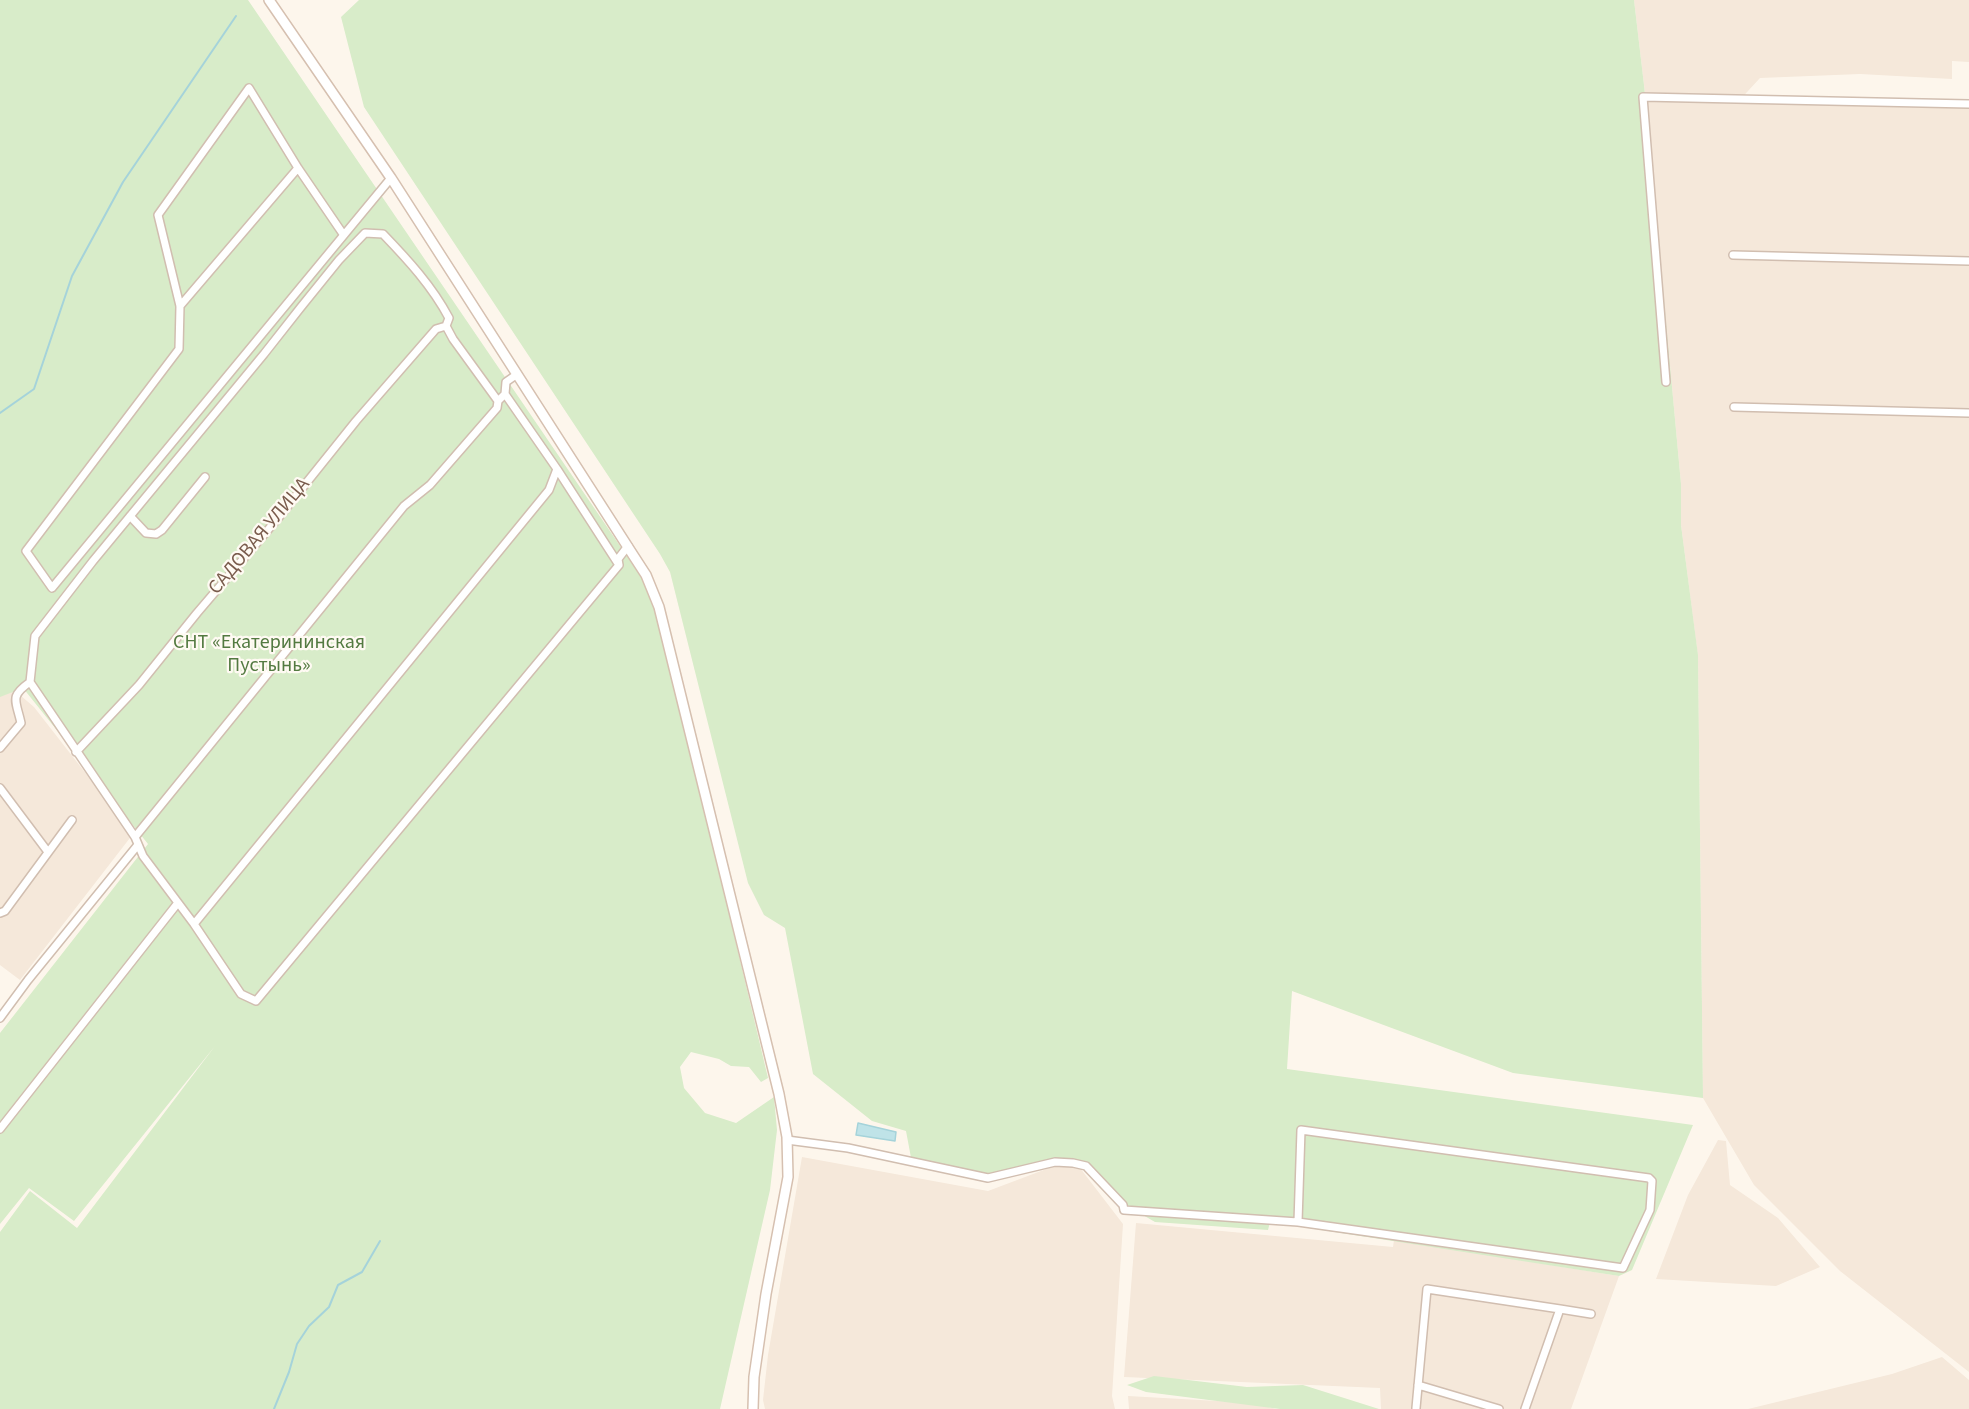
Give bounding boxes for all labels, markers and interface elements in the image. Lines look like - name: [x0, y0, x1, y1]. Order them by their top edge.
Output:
- street label: САДОВАЯ УЛИЦА: [204, 474, 316, 600]
- park label: СНТ «Екатерининская Пустынь»: [173, 632, 365, 679]

